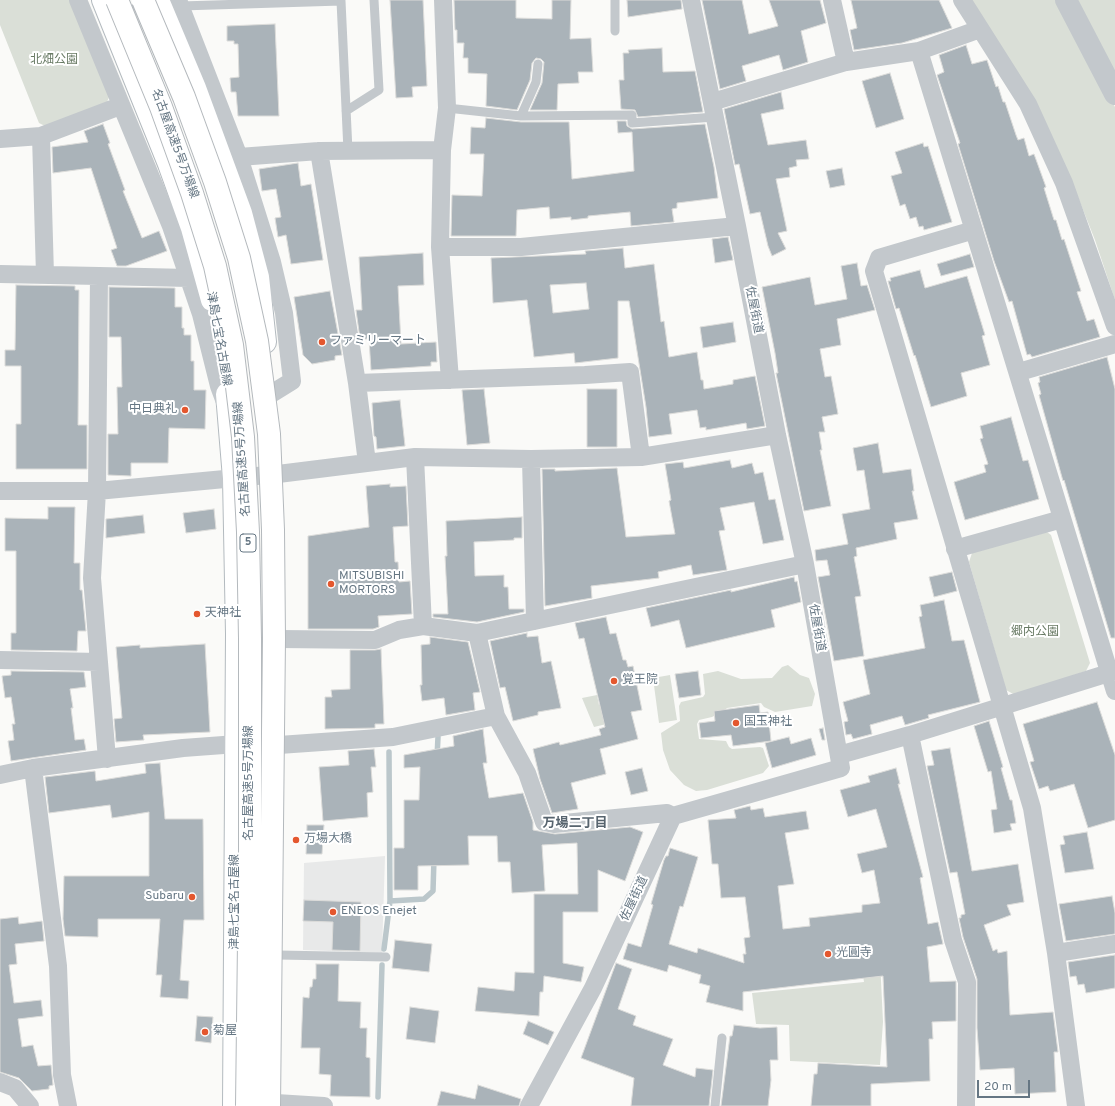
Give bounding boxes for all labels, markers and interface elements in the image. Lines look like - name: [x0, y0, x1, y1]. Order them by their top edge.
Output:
- park label: 北畑公園: [30, 54, 78, 68]
- street label: 名古屋高速5号万場線: [147, 87, 201, 201]
- street label: 佐屋街道: [741, 285, 765, 335]
- street label: 津島七宝名古屋線: [203, 290, 233, 388]
- place label: ファミリーマート: [330, 335, 426, 349]
- marker: ファミリーマート: [317, 337, 327, 347]
- street label: 名古屋高速5号万場線: [232, 401, 254, 517]
- place label: 中日典礼: [129, 403, 177, 417]
- marker: 中日典礼: [180, 405, 190, 415]
- road number: 5: [240, 534, 256, 552]
- place label: MITSUBISHI MORTORS: [339, 570, 404, 598]
- marker: MITSUBISHI MORTORS: [326, 579, 336, 589]
- street label: 佐屋街道: [805, 603, 827, 653]
- place label: 天神社: [205, 607, 241, 621]
- marker: 天神社: [192, 609, 202, 619]
- park label: 郷内公園: [1011, 626, 1059, 640]
- place label: 覚王院: [622, 674, 658, 688]
- marker: 覚王院: [609, 676, 619, 686]
- place label: 国玉神社: [744, 716, 792, 730]
- marker: 国玉神社: [731, 718, 741, 728]
- street label: 名古屋高速5号万場線: [243, 725, 257, 841]
- district label: 万場二丁目: [543, 816, 607, 832]
- place label: 万場大橋: [304, 833, 352, 847]
- marker: 万場大橋: [291, 835, 301, 845]
- street label: 津島七宝名古屋線: [229, 854, 243, 950]
- street label: 佐屋街道: [618, 874, 652, 924]
- place label: Subaru: [145, 890, 184, 904]
- marker: Subaru: [187, 892, 197, 902]
- place label: ENEOS Enejet: [341, 905, 417, 919]
- marker: ENEOS Enejet: [328, 907, 338, 917]
- place label: 光圓寺: [836, 947, 872, 961]
- marker: 光圓寺: [823, 949, 833, 959]
- place label: 菊屋: [213, 1025, 237, 1039]
- marker: 菊屋: [200, 1027, 210, 1037]
- scale bar: [979, 1072, 1032, 1098]
- text: 20 m: [984, 1079, 1012, 1095]

